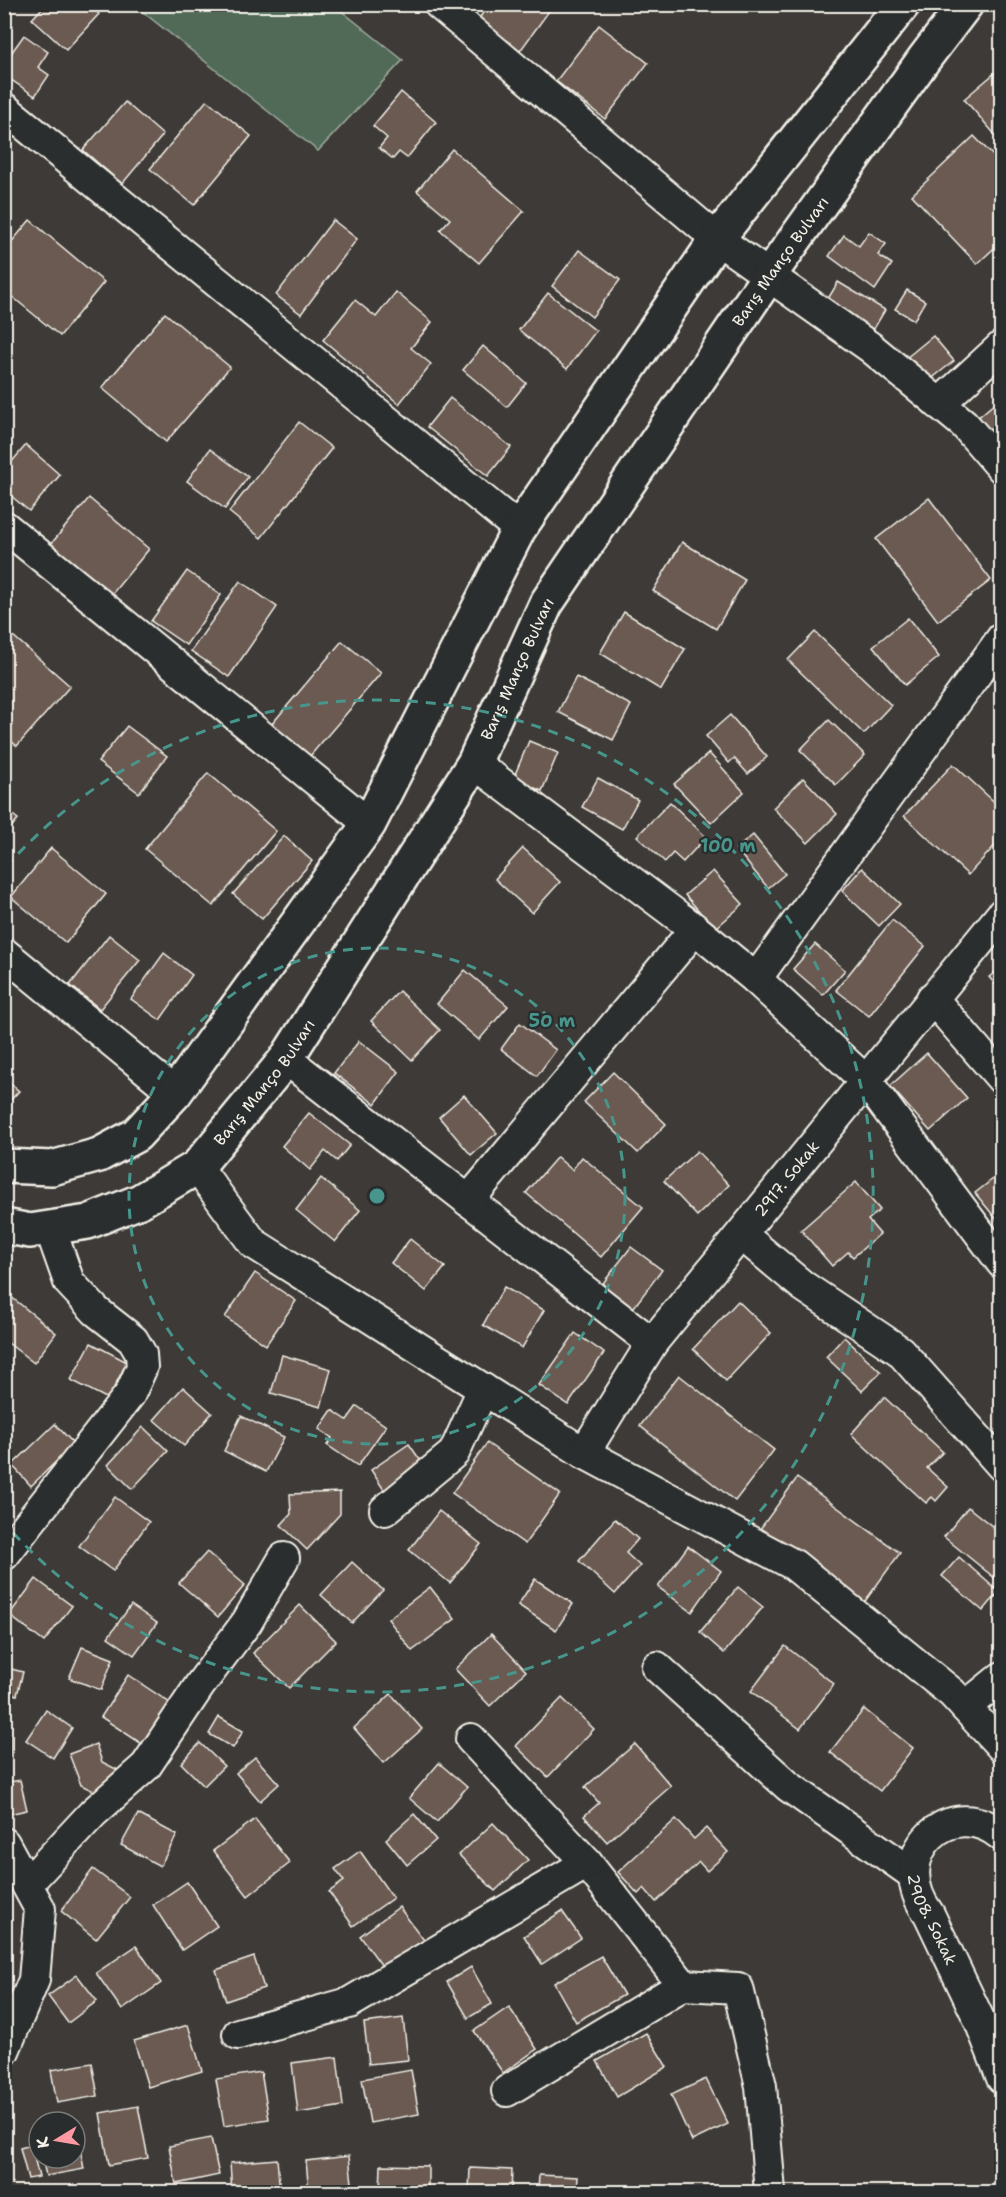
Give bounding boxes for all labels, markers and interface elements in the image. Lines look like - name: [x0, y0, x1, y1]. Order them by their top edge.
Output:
- street label: Barış Manço Bulvarı: [728, 192, 833, 330]
- street label: Barış Manço Bulvarı: [476, 593, 559, 743]
- text: 100 m: [700, 834, 756, 858]
- text: 50 m: [529, 1009, 576, 1033]
- street label: Barış Manço Bulvarı: [209, 1015, 320, 1150]
- street label: 2917. Sokak: [750, 1136, 824, 1221]
- centre of rings: [367, 1186, 387, 1206]
- street label: 2908. Sokak: [903, 1873, 962, 1968]
- north arrow: [27, 2110, 87, 2170]
- text: K: [31, 2135, 54, 2150]

